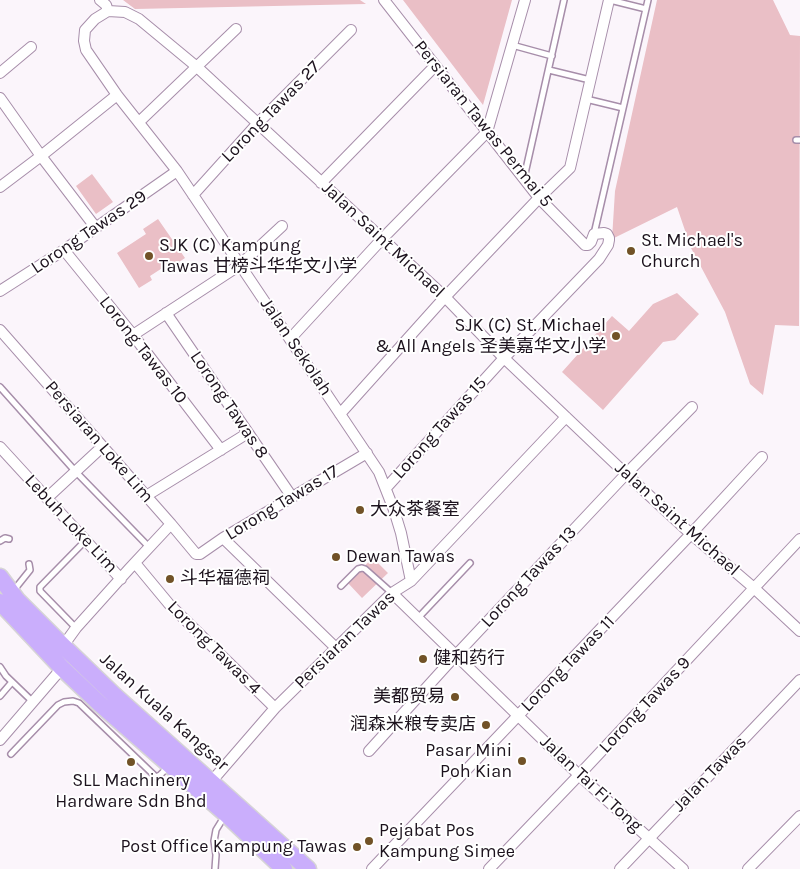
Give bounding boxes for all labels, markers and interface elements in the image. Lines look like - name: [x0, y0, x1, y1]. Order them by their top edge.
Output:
- street label: Persiaran Tawas Permai 5: [409, 36, 557, 212]
- street label: Lorong Tawas 27: [217, 57, 325, 167]
- street label: Jalan Saint Michael: [317, 177, 449, 303]
- street label: Lorong Tawas 29: [27, 185, 151, 279]
- place label: St. Michael's Church: [641, 230, 743, 272]
- place label: SJK (C) Kampung Tawas 甘榜斗华华文小学: [159, 235, 357, 278]
- marker: St. Michael's Church: [625, 245, 637, 257]
- marker: SJK (C) Kampung Tawas 甘榜斗华华文小学: [143, 250, 155, 262]
- street label: Lorong Tawas 10: [94, 292, 192, 408]
- street label: Jalan Sekolah: [255, 294, 337, 400]
- place label: SJK (C) St. Michael & All Angels 圣美嘉华文小学: [375, 315, 606, 358]
- marker: SJK (C) St. Michael & All Angels 圣美嘉华文小学: [610, 330, 622, 342]
- street label: Lorong Tawas 8: [185, 347, 273, 463]
- street label: Lorong Tawas 15: [388, 372, 492, 484]
- street label: Persiaran Loke Lim: [40, 377, 158, 507]
- street label: Jalan Saint Michael: [610, 457, 744, 581]
- street label: Lorong Tawas 17: [221, 461, 343, 545]
- street label: Lebuh Loke Lim: [20, 470, 122, 578]
- place label: 大众茶餐室: [370, 499, 460, 521]
- marker: 大众茶餐室: [354, 504, 366, 516]
- street label: Lorong Tawas 13: [477, 522, 581, 632]
- place label: Dewan Tawas: [346, 546, 455, 568]
- marker: Dewan Tawas: [330, 551, 342, 563]
- place label: 斗华福德祠: [180, 568, 270, 590]
- marker: 斗华福德祠: [164, 573, 176, 585]
- street label: Persiaran Tawas: [290, 586, 400, 694]
- street label: Lorong Tawas 4: [163, 597, 265, 699]
- street label: Lorong Tawas 11: [517, 611, 619, 717]
- street label: Jalan Kuala Kangsar: [95, 648, 233, 776]
- place label: 健和药行: [433, 648, 505, 670]
- street label: Lorong Tawas 9: [595, 652, 695, 758]
- marker: 健和药行: [417, 653, 429, 665]
- place label: 美都贸易: [373, 686, 445, 708]
- marker: 美都贸易: [449, 691, 461, 703]
- place label: 润森米粮专卖店: [350, 714, 476, 736]
- marker: 润森米粮专卖店: [480, 719, 492, 731]
- street label: Jalan Tai Fi Tong: [535, 731, 647, 837]
- street label: Jalan Tawas: [669, 732, 751, 816]
- place label: Pasar Mini Poh Kian: [425, 740, 512, 782]
- marker: Pasar Mini Poh Kian: [516, 755, 528, 767]
- marker: SLL Machinery Hardware Sdn Bhd: [125, 756, 137, 768]
- place label: SLL Machinery Hardware Sdn Bhd: [55, 770, 207, 812]
- place label: Pejabat Pos Kampung Simee: [379, 820, 515, 862]
- marker: Pejabat Pos Kampung Simee: [363, 835, 375, 847]
- place label: Post Office Kampung Tawas: [120, 836, 347, 858]
- marker: Post Office Kampung Tawas: [351, 841, 363, 853]

